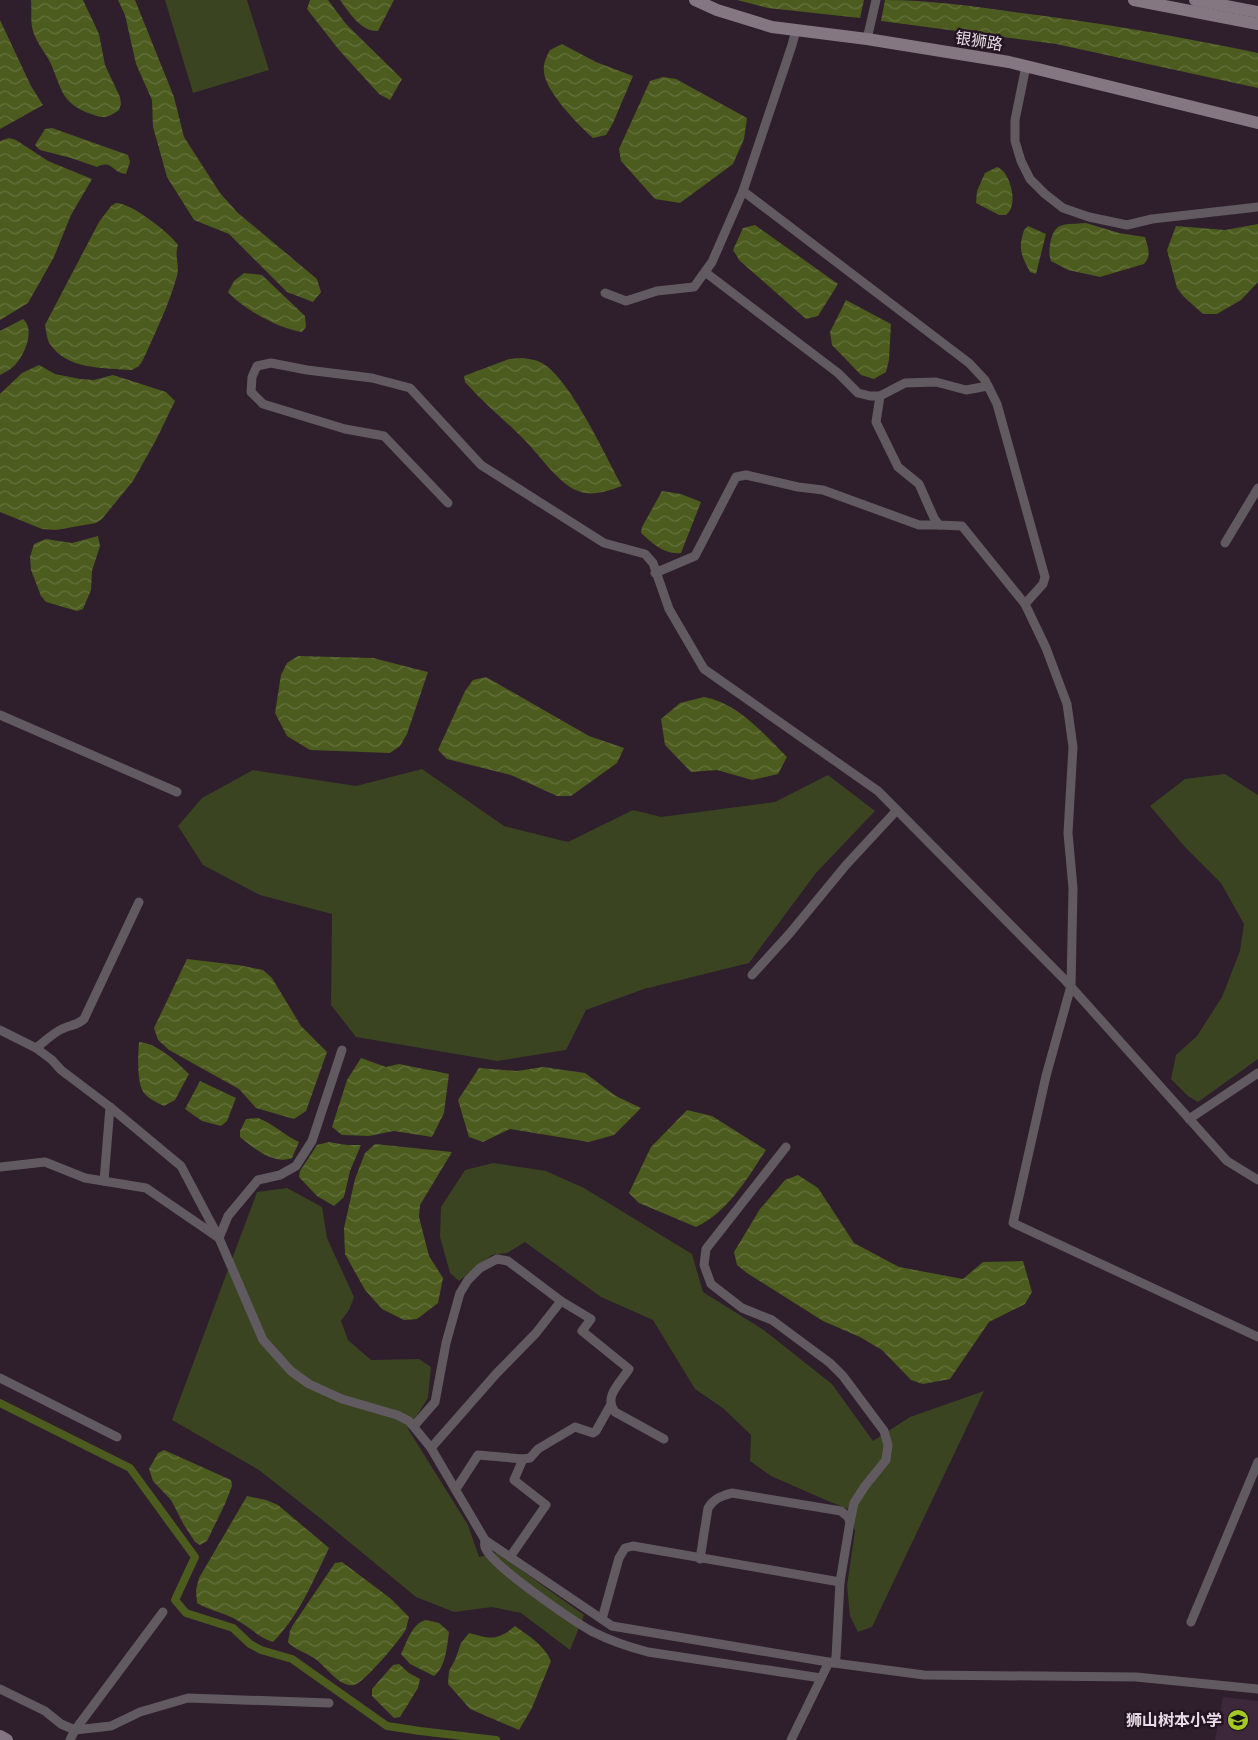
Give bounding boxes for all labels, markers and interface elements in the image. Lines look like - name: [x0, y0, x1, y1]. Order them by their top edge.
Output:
- street label: 银狮路: [953, 26, 1005, 56]
- school or university icon: 狮山树本小学: [1226, 1708, 1250, 1732]
- place label: 狮山树本小学: [1126, 1709, 1222, 1732]

